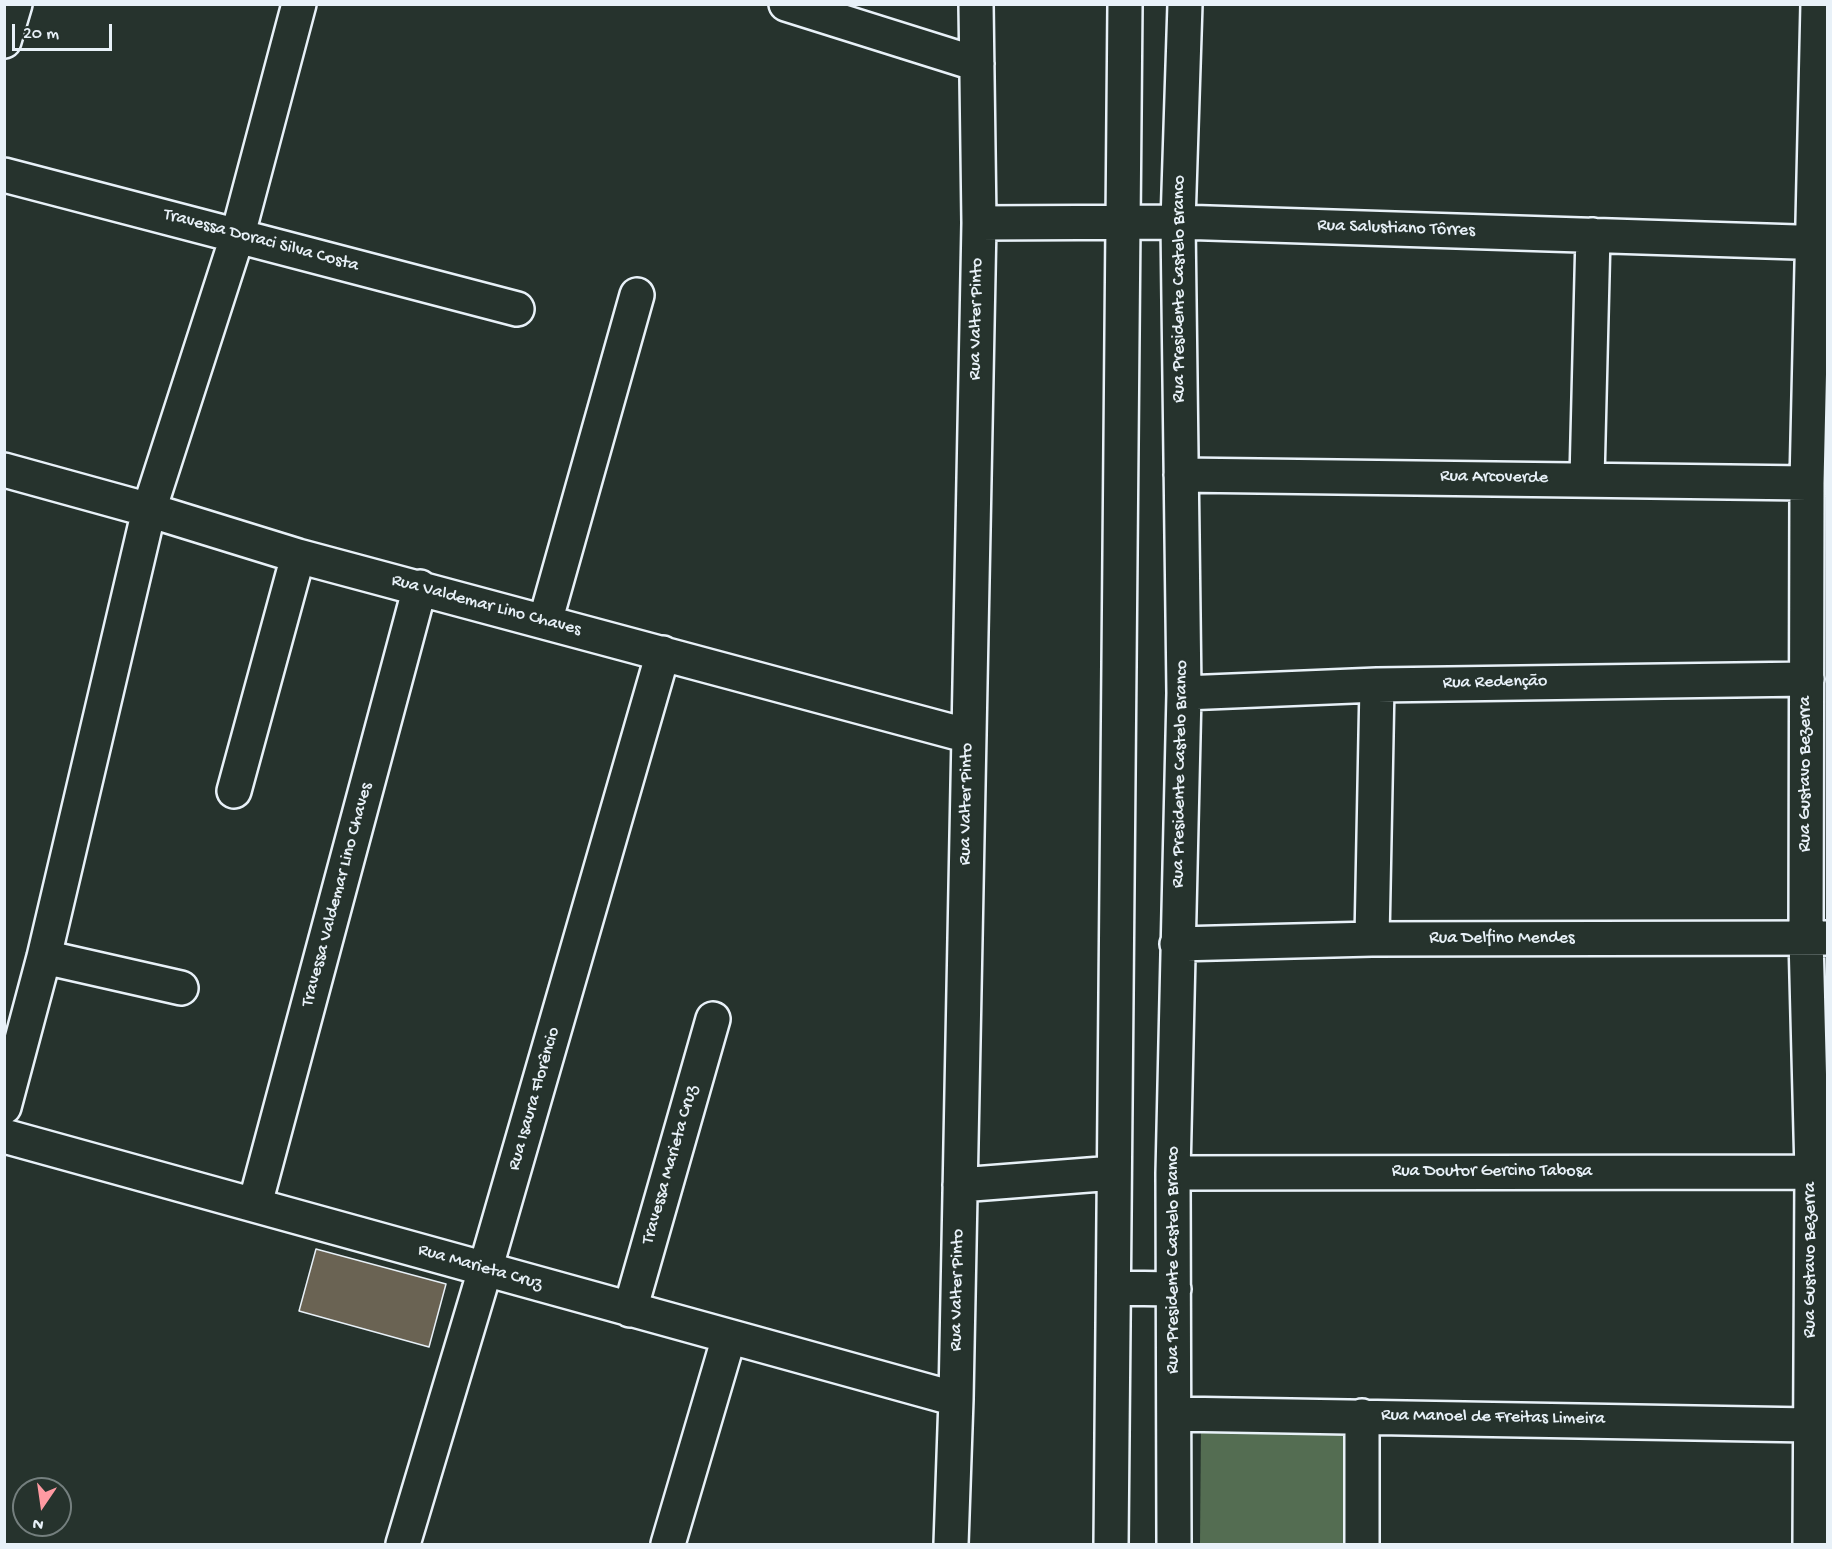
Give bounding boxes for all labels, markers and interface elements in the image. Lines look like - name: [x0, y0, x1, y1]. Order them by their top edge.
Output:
- scale bar: [15, 12, 116, 50]
- text: 20 m: [23, 24, 59, 45]
- street label: Rua Presidente Castelo Branco: [1169, 175, 1191, 403]
- street label: Travessa Doraci Silva Costa: [161, 205, 361, 277]
- street label: Rua Salustiano Tôrres: [1317, 215, 1475, 243]
- street label: Rua Valter Pinto: [965, 258, 989, 380]
- street label: Rua Arcoverde: [1440, 466, 1548, 490]
- street label: Rua Valdemar Lino Chaves: [389, 570, 583, 642]
- street label: Rua Presidente Castelo Branco: [1168, 660, 1194, 888]
- street label: Rua Redenção: [1442, 671, 1548, 695]
- street label: Rua Gustavo Bezerra: [1795, 696, 1817, 852]
- street label: Rua Valter Pinto: [955, 743, 979, 865]
- street label: Travessa Valdemar Lino Chaves: [298, 781, 378, 1009]
- street label: Rua Delfino Mendes: [1429, 928, 1575, 950]
- street label: Rua Isaura Florêncio: [504, 1025, 566, 1173]
- street label: Travessa Marieta Cruz: [638, 1083, 704, 1247]
- street label: Rua Presidente Castelo Branco: [1163, 1146, 1185, 1374]
- street label: Rua Doutor Gercino Tabosa: [1392, 1161, 1592, 1183]
- street label: Rua Gustavo Bezerra: [1800, 1182, 1822, 1338]
- street label: Rua Valter Pinto: [946, 1229, 970, 1351]
- street label: Rua Marieta Cruz: [415, 1240, 545, 1296]
- street label: Rua Manoel de Freitas Limeira: [1381, 1405, 1605, 1431]
- north arrow: [12, 1477, 72, 1537]
- text: N: [31, 1513, 46, 1534]

